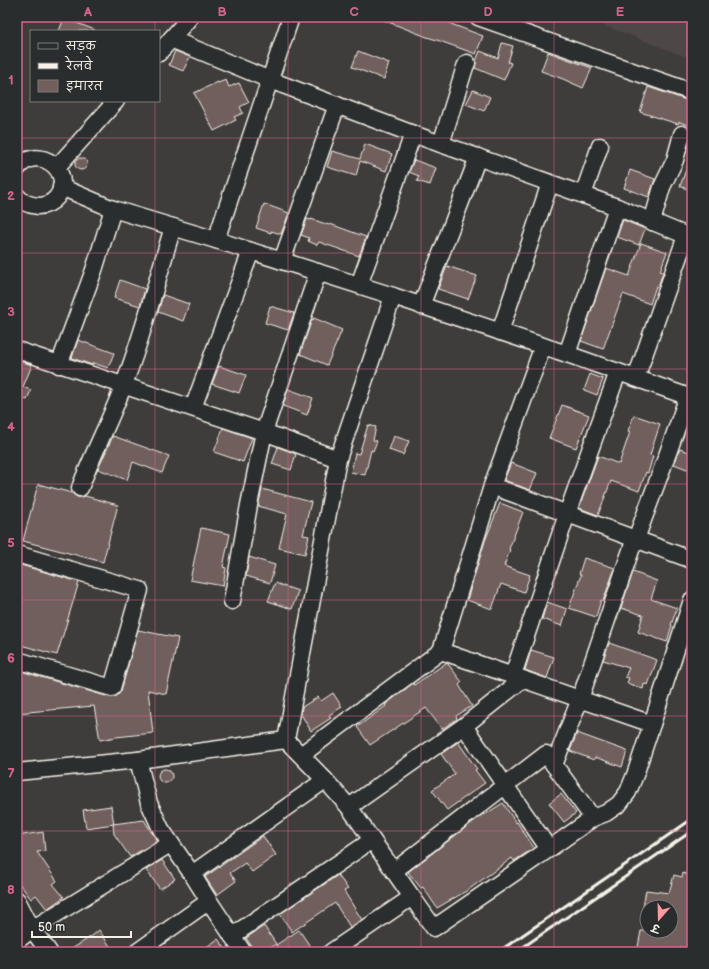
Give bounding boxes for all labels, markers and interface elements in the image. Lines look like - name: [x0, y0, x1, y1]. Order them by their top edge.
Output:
- text: A: [83, 4, 92, 20]
- text: B: [217, 4, 227, 20]
- text: C: [349, 4, 359, 20]
- text: D: [483, 4, 493, 20]
- text: E: [616, 4, 625, 20]
- legend: [30, 30, 160, 102]
- text: सड़क: [65, 39, 97, 54]
- text: रेलवे: [64, 55, 93, 74]
- text: 1: [8, 72, 14, 88]
- text: इमारत: [66, 79, 104, 94]
- text: 2: [7, 188, 15, 204]
- text: 3: [7, 304, 15, 320]
- text: 4: [7, 419, 15, 435]
- text: 5: [7, 535, 15, 551]
- text: 6: [7, 650, 15, 666]
- text: 7: [7, 766, 15, 782]
- text: 8: [7, 882, 15, 898]
- north arrow: [639, 899, 679, 939]
- scale bar: [32, 913, 131, 939]
- text: 50 m: [38, 920, 65, 935]
- text: उ: [649, 920, 662, 936]

